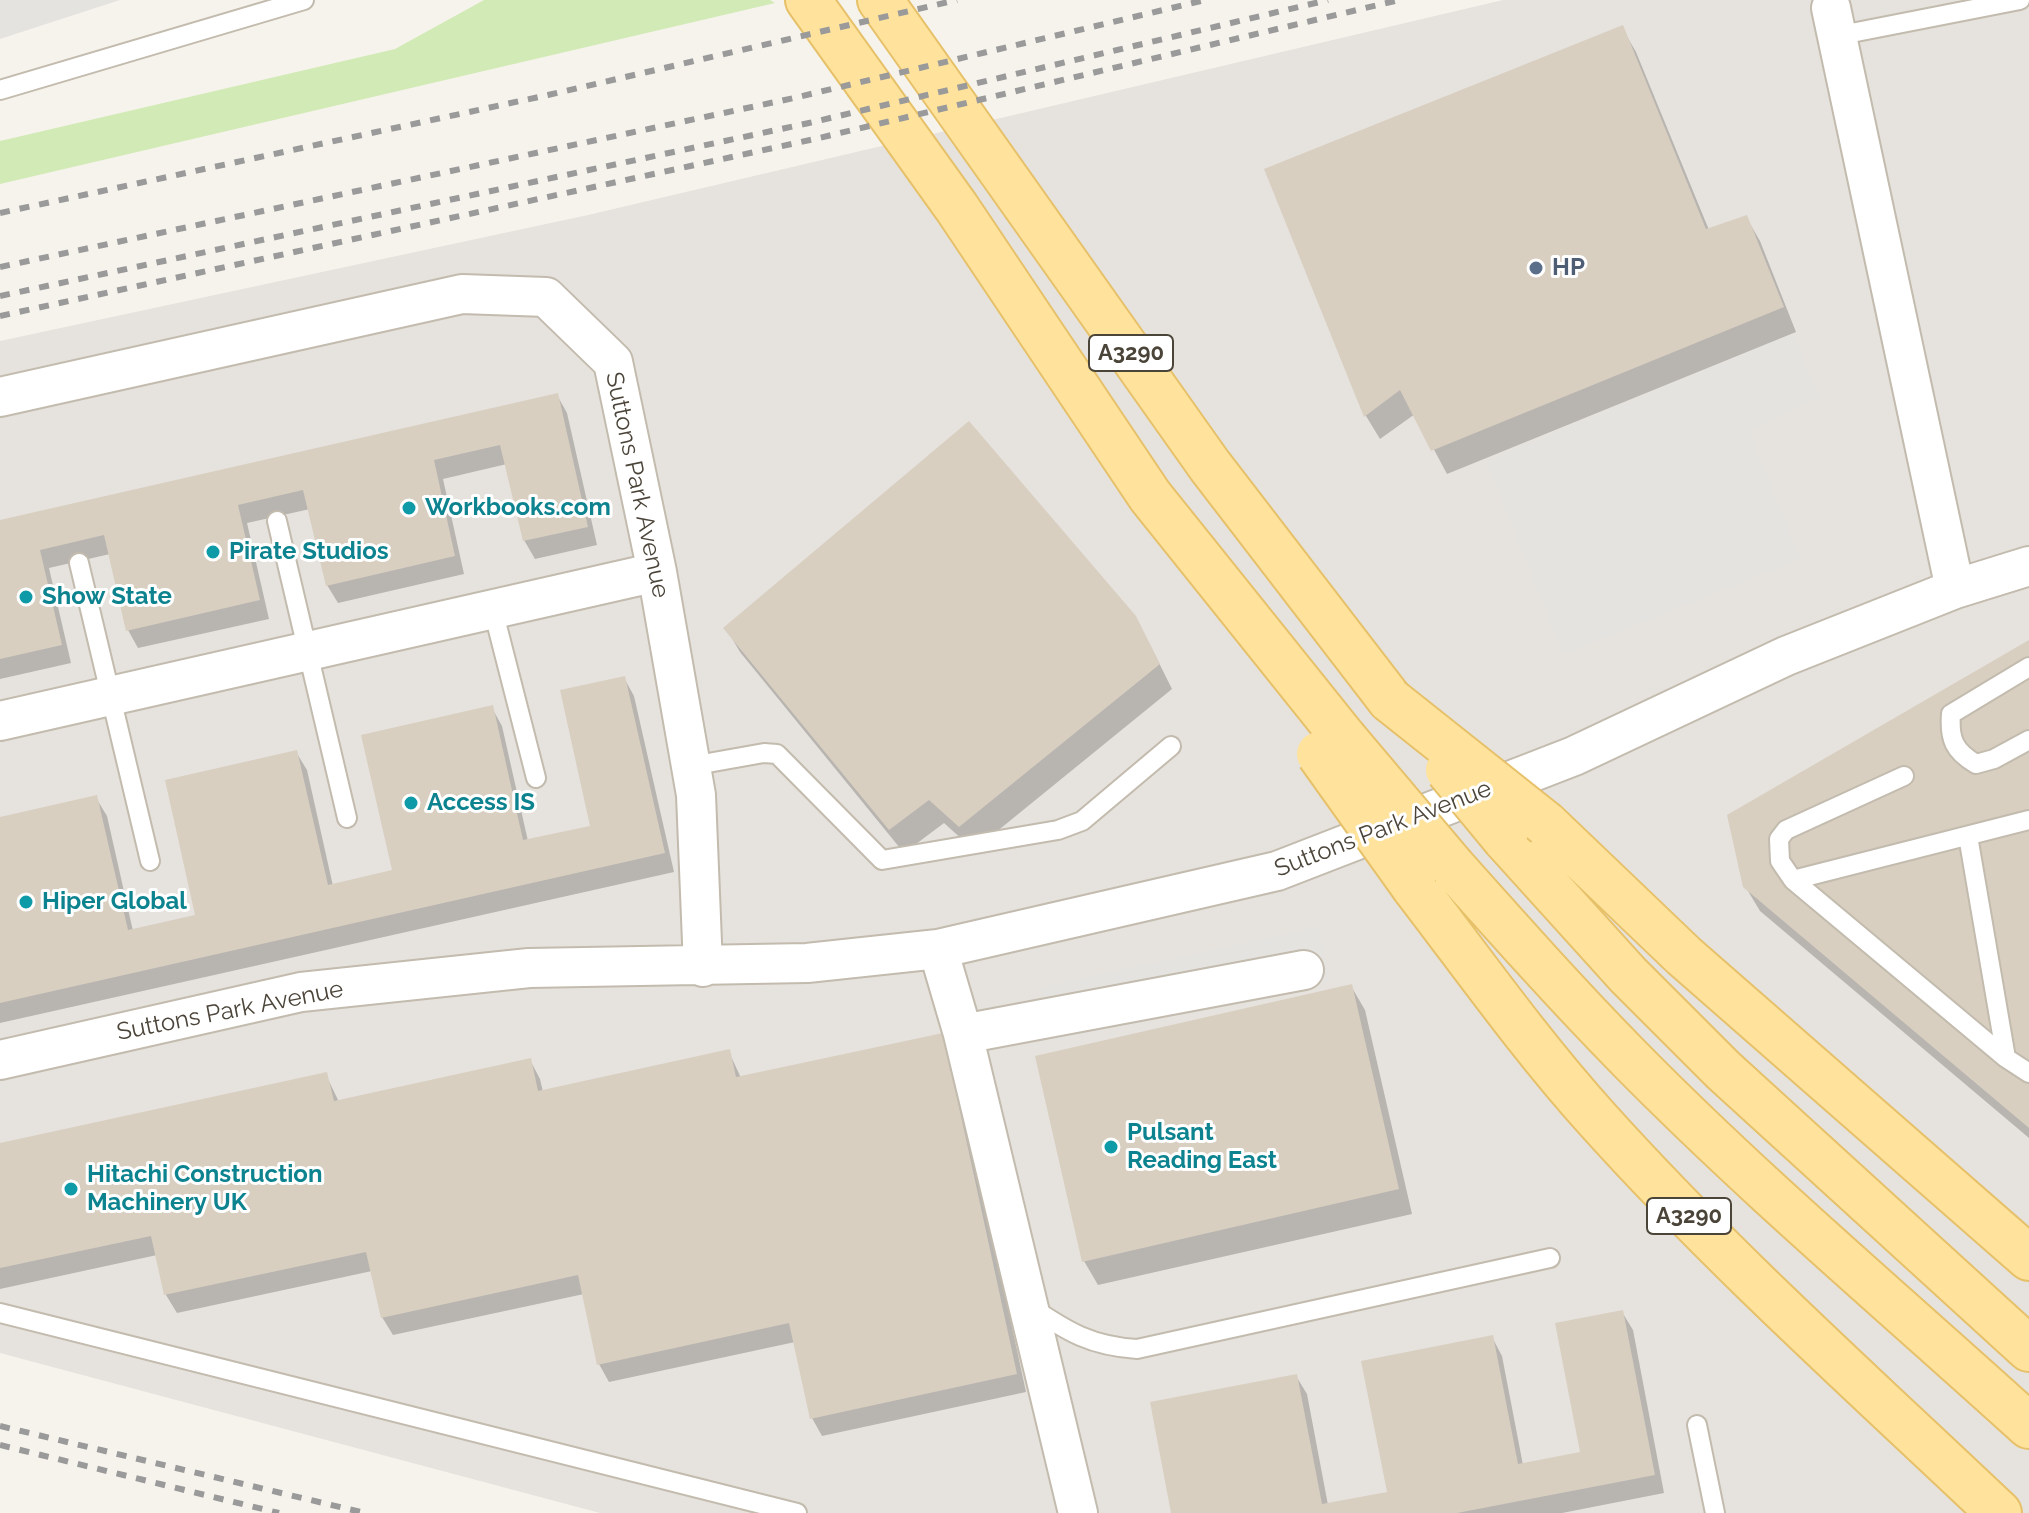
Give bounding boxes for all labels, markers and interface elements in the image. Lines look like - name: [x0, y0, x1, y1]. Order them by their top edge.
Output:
- place label: HP: [1552, 254, 1585, 282]
- marker: HP: [1527, 259, 1545, 277]
- road number: A3290: [1089, 335, 1173, 371]
- street label: Suttons Park Avenue: [599, 370, 675, 600]
- place label: Workbooks.com: [425, 494, 611, 522]
- marker: Workbooks.com: [400, 499, 418, 517]
- place label: Pirate Studios: [229, 538, 389, 566]
- marker: Pirate Studios: [204, 543, 222, 561]
- place label: Show State: [42, 583, 172, 611]
- marker: Show State: [17, 588, 35, 606]
- street label: Suttons Park Avenue: [1270, 774, 1496, 884]
- place label: Access IS: [427, 789, 535, 817]
- marker: Access IS: [402, 794, 420, 812]
- place label: Hiper Global: [42, 888, 187, 916]
- marker: Hiper Global: [17, 893, 35, 911]
- street label: Suttons Park Avenue: [114, 975, 346, 1047]
- place label: Pulsant Reading East: [1127, 1119, 1277, 1175]
- marker: Pulsant Reading East: [1102, 1138, 1120, 1156]
- place label: Hitachi Construction Machinery UK: [87, 1161, 322, 1217]
- marker: Hitachi Construction Machinery UK: [62, 1180, 80, 1198]
- road number: A3290: [1647, 1198, 1731, 1234]

